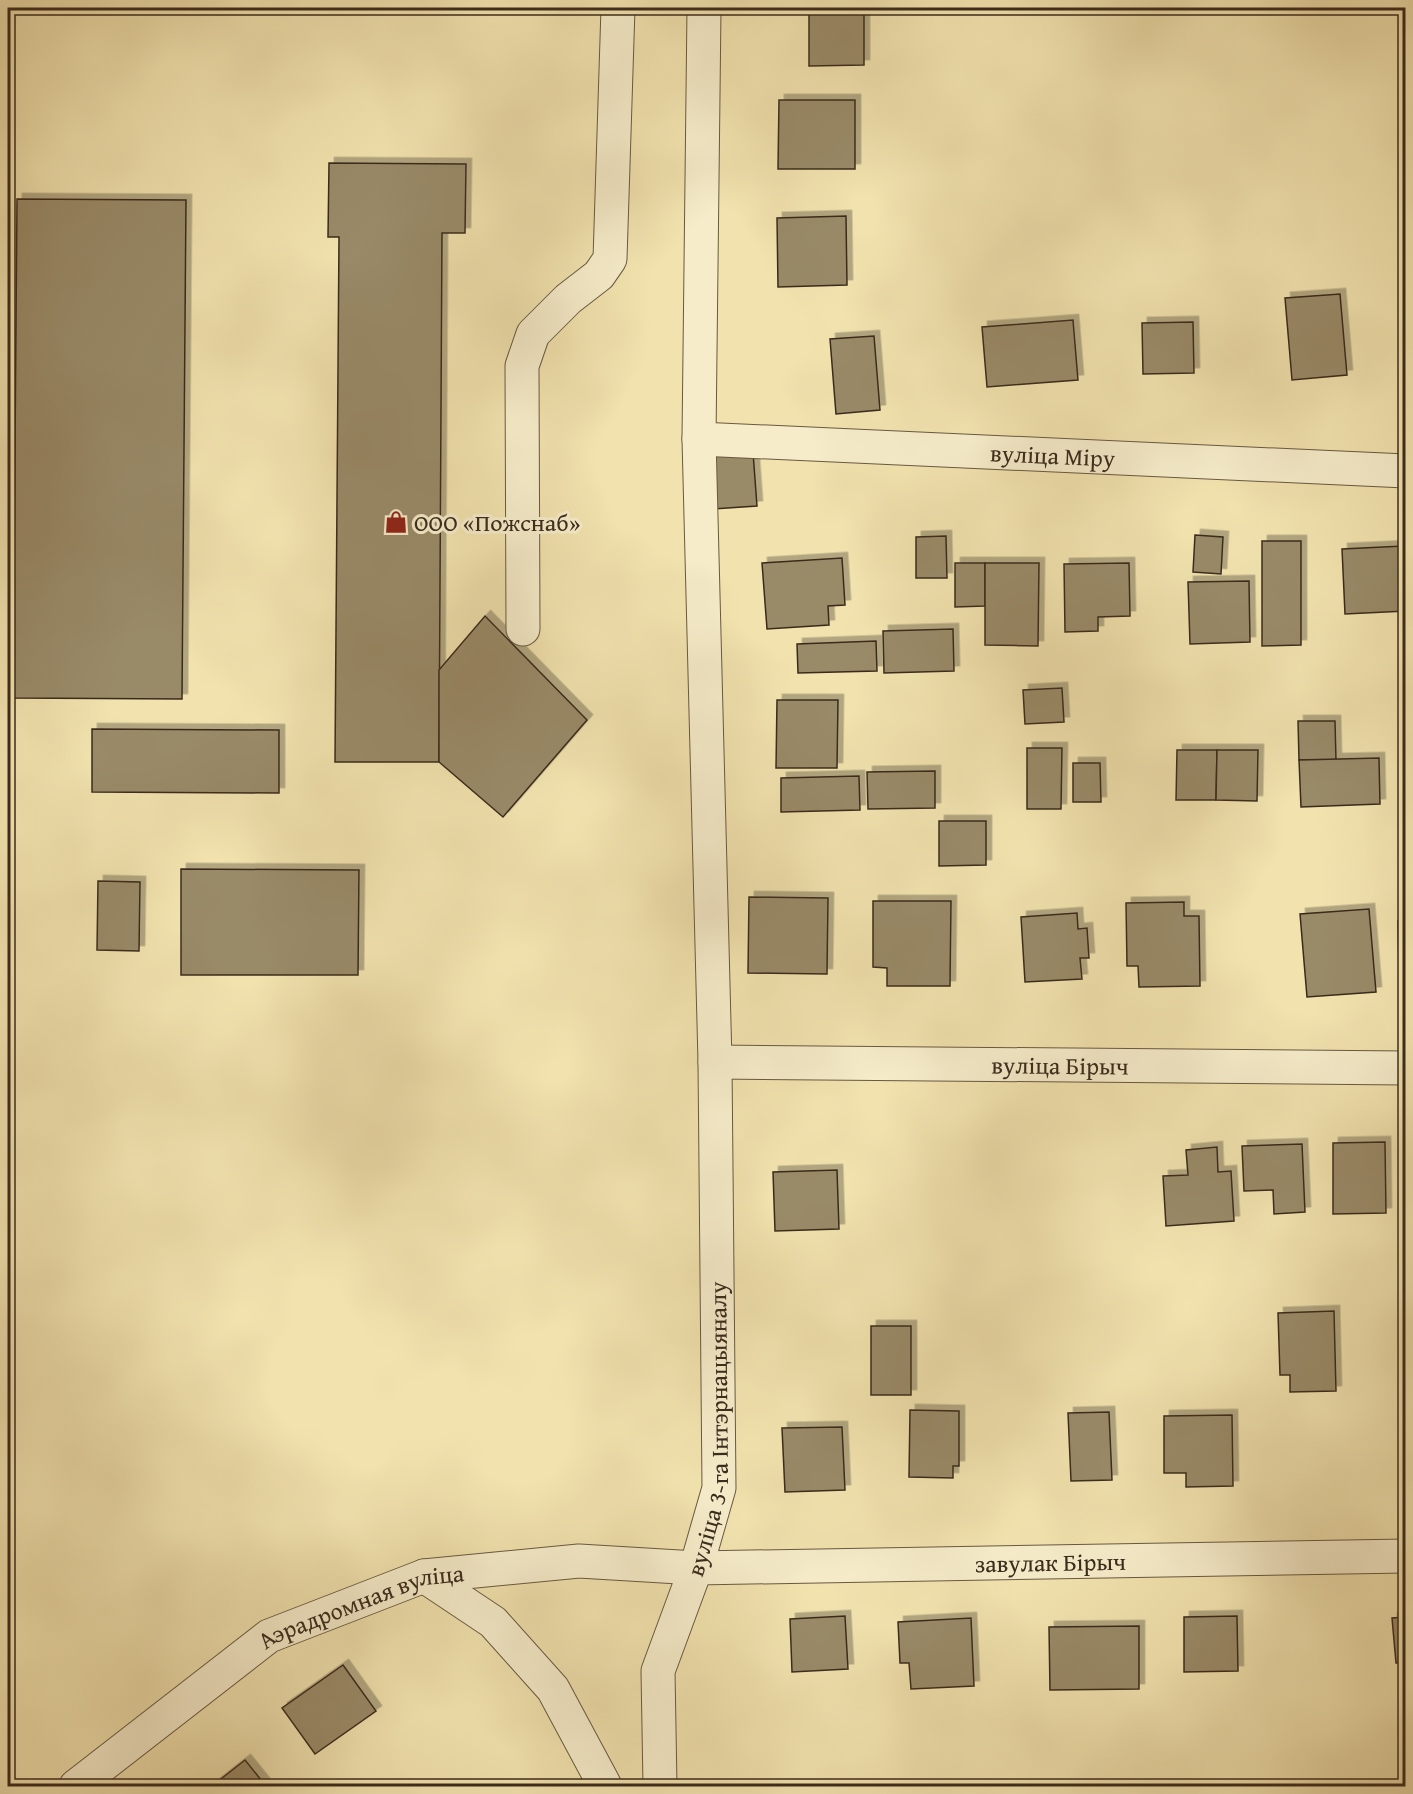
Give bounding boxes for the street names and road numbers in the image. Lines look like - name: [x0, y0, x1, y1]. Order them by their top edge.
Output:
- street label: вуліца Міру: [989, 435, 1116, 475]
- street label: вуліца Бірыч: [991, 1047, 1129, 1083]
- street label: вуліца 3-га Інтэрнацыяналу: [677, 1281, 737, 1581]
- street label: завулак Бірыч: [974, 1543, 1126, 1581]
- street label: Аэрадромная вуліца: [249, 1555, 466, 1657]

